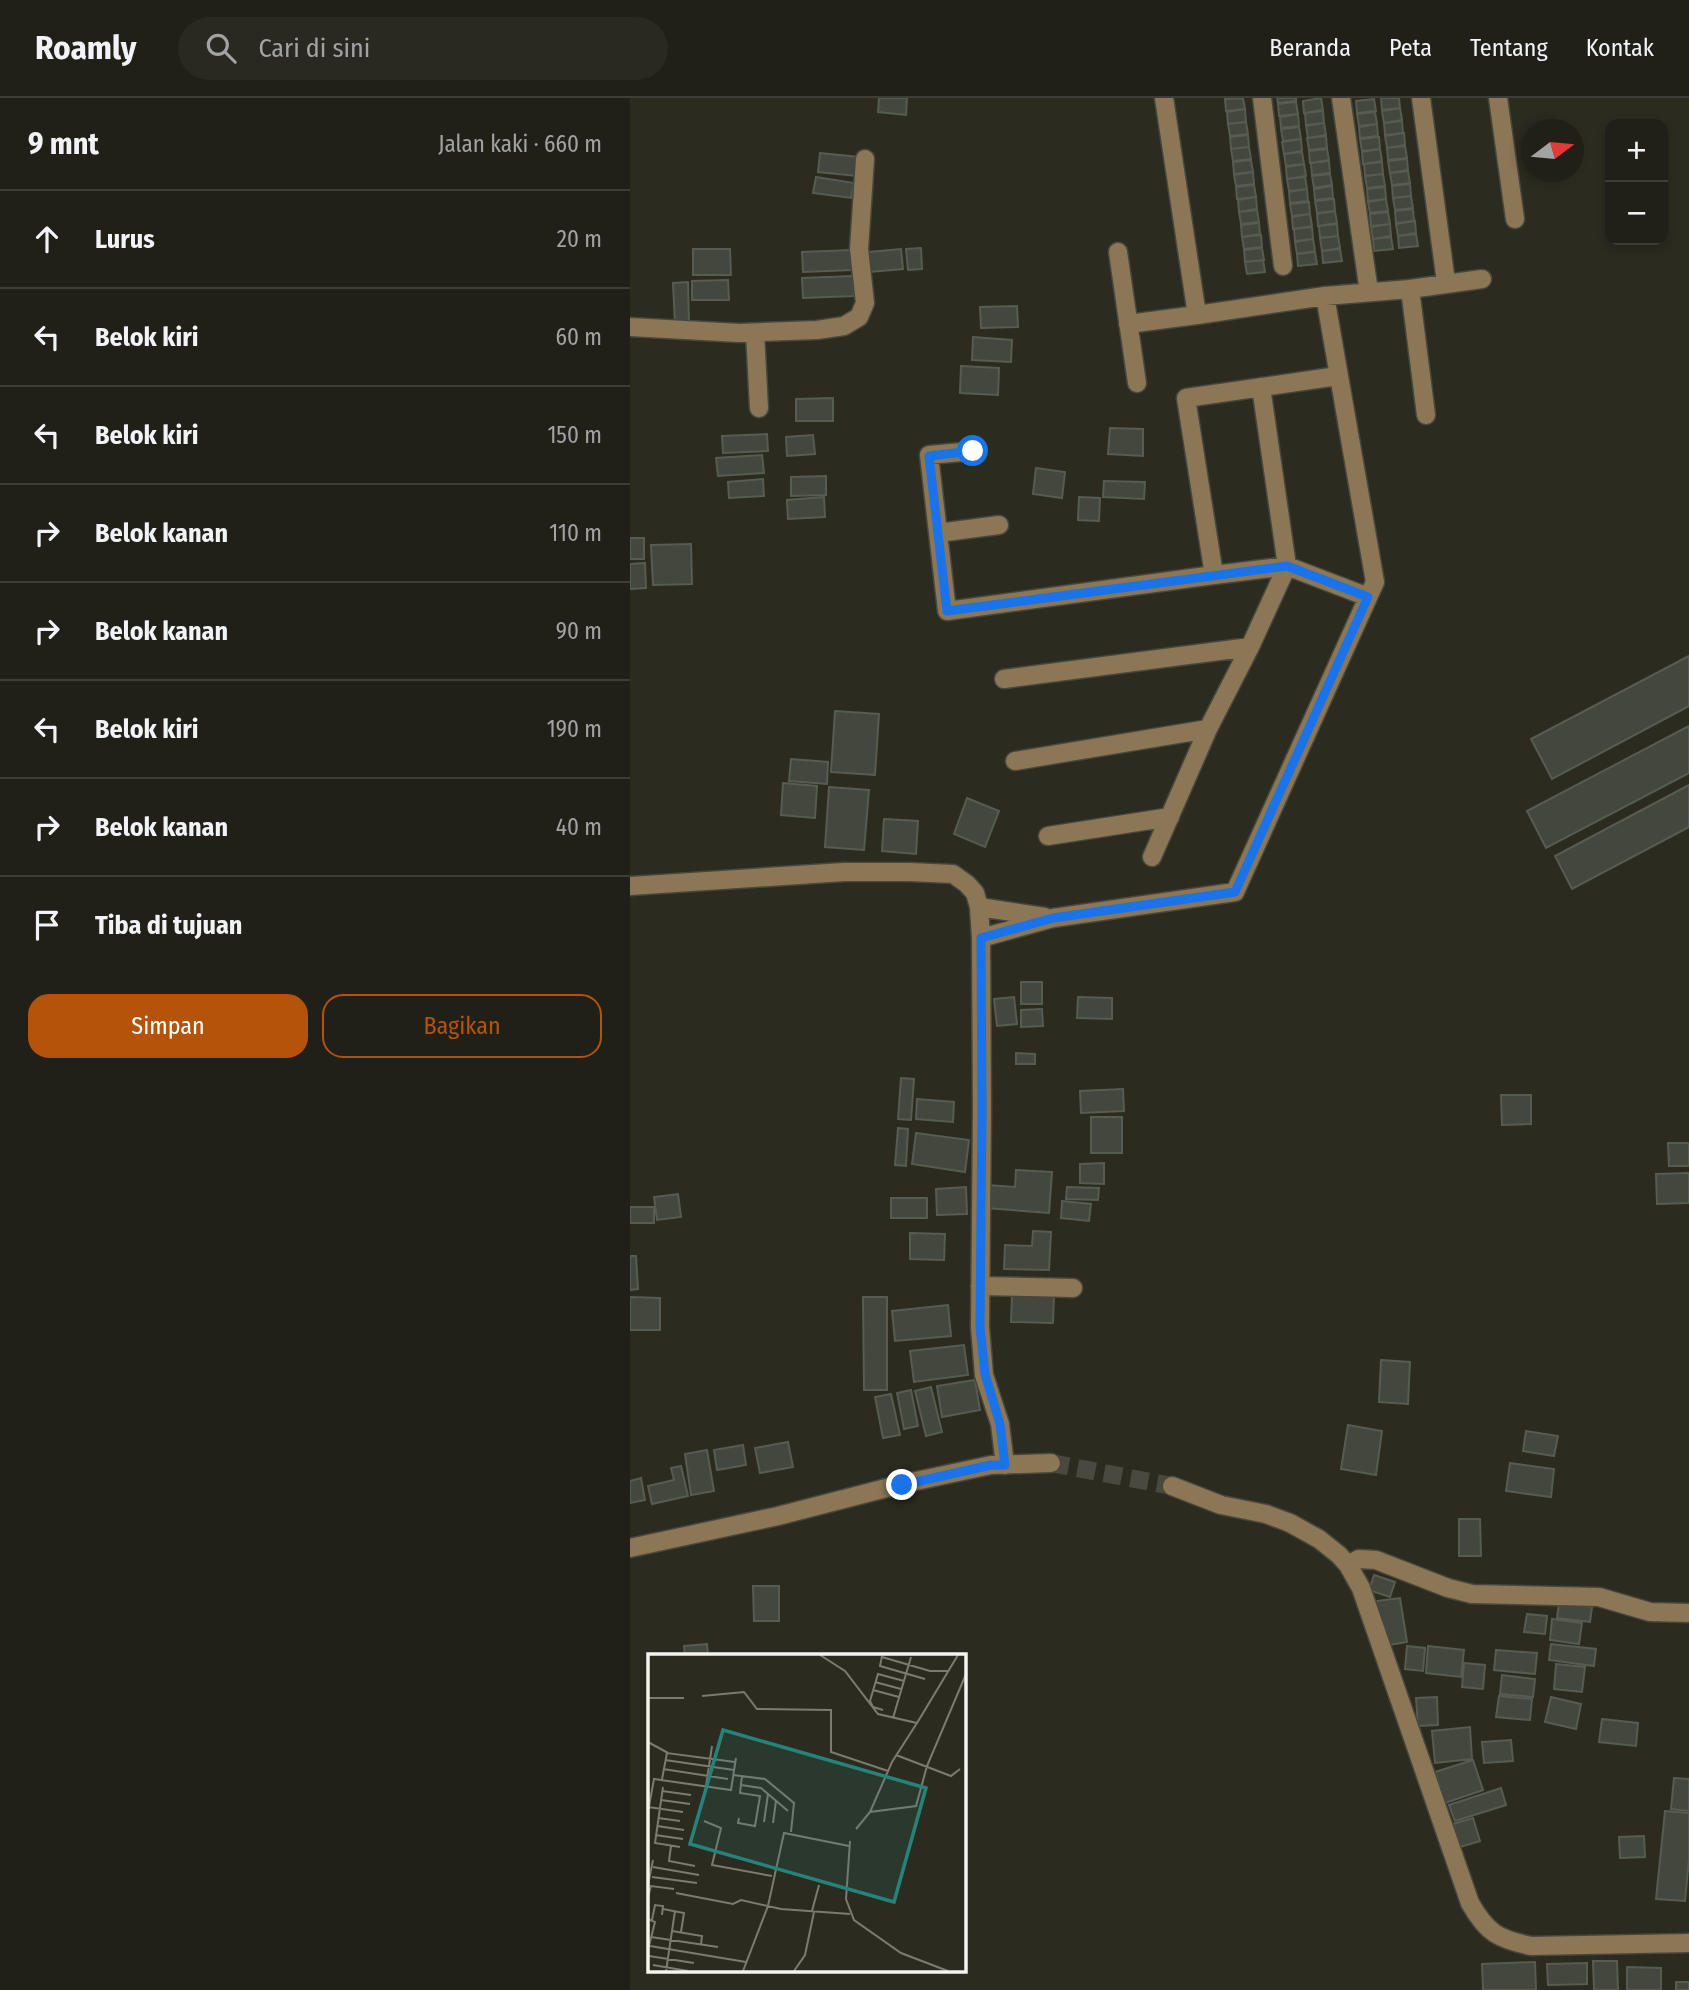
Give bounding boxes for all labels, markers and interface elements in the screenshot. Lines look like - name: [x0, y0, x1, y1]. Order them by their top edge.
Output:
- search box: [178, 17, 668, 80]
- text: Roamly: [35, 28, 136, 68]
- icon: search: [202, 29, 240, 67]
- text: Cari di sini: [258, 33, 370, 64]
- text: Beranda: [1269, 34, 1351, 62]
- text: Peta: [1389, 34, 1432, 62]
- text: Tentang: [1470, 34, 1548, 62]
- text: Kontak: [1586, 34, 1654, 62]
- north arrow: [1521, 119, 1584, 182]
- map controls: [1605, 119, 1668, 245]
- button: +: [1605, 119, 1668, 182]
- text: 9 mnt: [28, 126, 99, 162]
- text: Jalan kaki · 660 m: [438, 130, 602, 158]
- button: −: [1605, 182, 1668, 245]
- icon: ahead: [28, 220, 66, 258]
- text: Lurus: [95, 224, 155, 255]
- text: 20 m: [557, 225, 602, 253]
- icon: left: [28, 318, 66, 356]
- text: Belok kiri: [95, 322, 198, 353]
- text: 60 m: [556, 323, 602, 351]
- icon: left: [28, 416, 66, 454]
- text: Belok kiri: [95, 420, 198, 451]
- text: 150 m: [547, 421, 602, 449]
- route start: [957, 435, 988, 466]
- icon: right: [28, 514, 66, 552]
- text: Belok kanan: [95, 518, 228, 549]
- text: 110 m: [549, 519, 602, 547]
- icon: right: [28, 612, 66, 650]
- text: Belok kanan: [95, 616, 228, 647]
- text: 90 m: [556, 617, 602, 645]
- icon: left: [28, 710, 66, 748]
- text: Belok kiri: [95, 714, 198, 745]
- text: 190 m: [547, 715, 602, 743]
- icon: right: [28, 808, 66, 846]
- text: Belok kanan: [95, 812, 228, 843]
- text: 40 m: [556, 813, 602, 841]
- icon: arrive: [28, 906, 66, 944]
- text: Tiba di tujuan: [95, 910, 242, 941]
- button: Simpan: [28, 994, 308, 1058]
- button: Bagikan: [322, 994, 602, 1058]
- route end: [886, 1469, 917, 1500]
- inset map: [648, 1654, 966, 1972]

